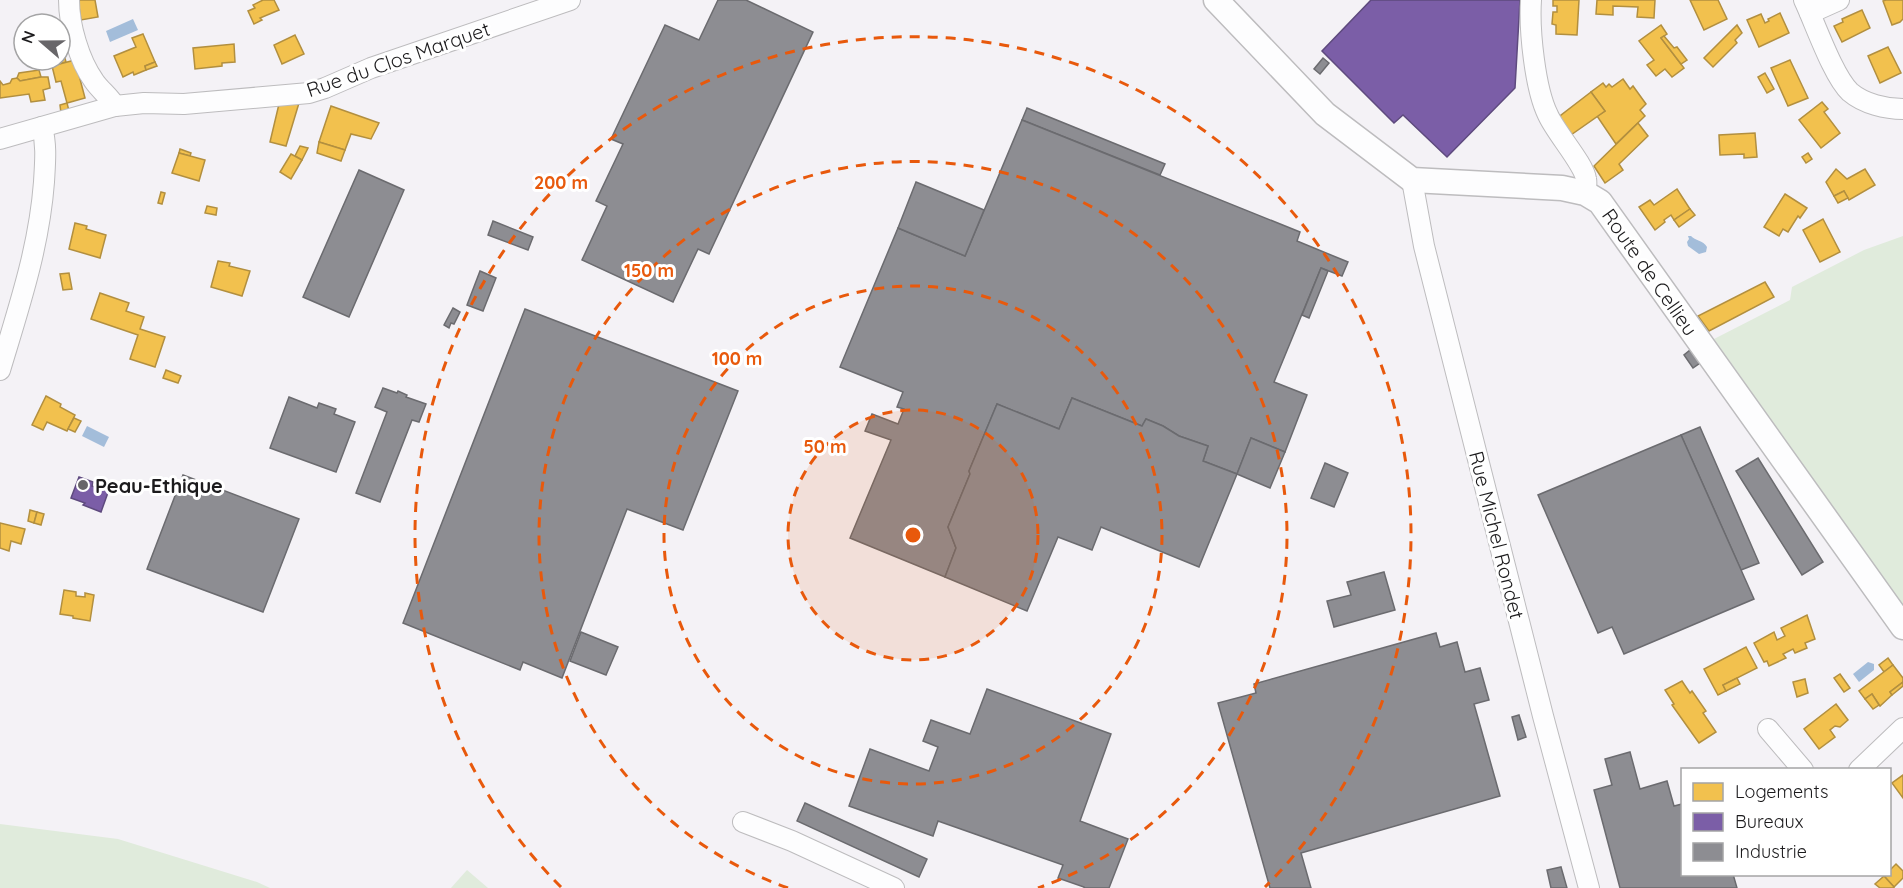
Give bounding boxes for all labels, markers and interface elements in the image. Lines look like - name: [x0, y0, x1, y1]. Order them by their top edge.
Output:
- north arrow: [12, 12, 72, 72]
- street label: Rue du Clos Marquet: [303, 16, 493, 102]
- text: N: [16, 28, 39, 46]
- text: 200 m: [534, 171, 588, 194]
- street label: Route de Cellieu: [1597, 204, 1703, 340]
- text: 150 m: [624, 259, 674, 282]
- text: 100 m: [712, 347, 762, 370]
- text: 50 m: [803, 435, 847, 458]
- street label: Rue Michel Rondet: [1464, 448, 1530, 622]
- place label: Peau-Ethique: [95, 473, 223, 498]
- marker: Peau-Ethique: [76, 478, 90, 492]
- centre of rings: [903, 525, 923, 545]
- legend: [1681, 768, 1891, 876]
- text: Logements: [1735, 780, 1828, 803]
- text: Bureaux: [1735, 810, 1804, 833]
- text: Industrie: [1735, 840, 1807, 863]

